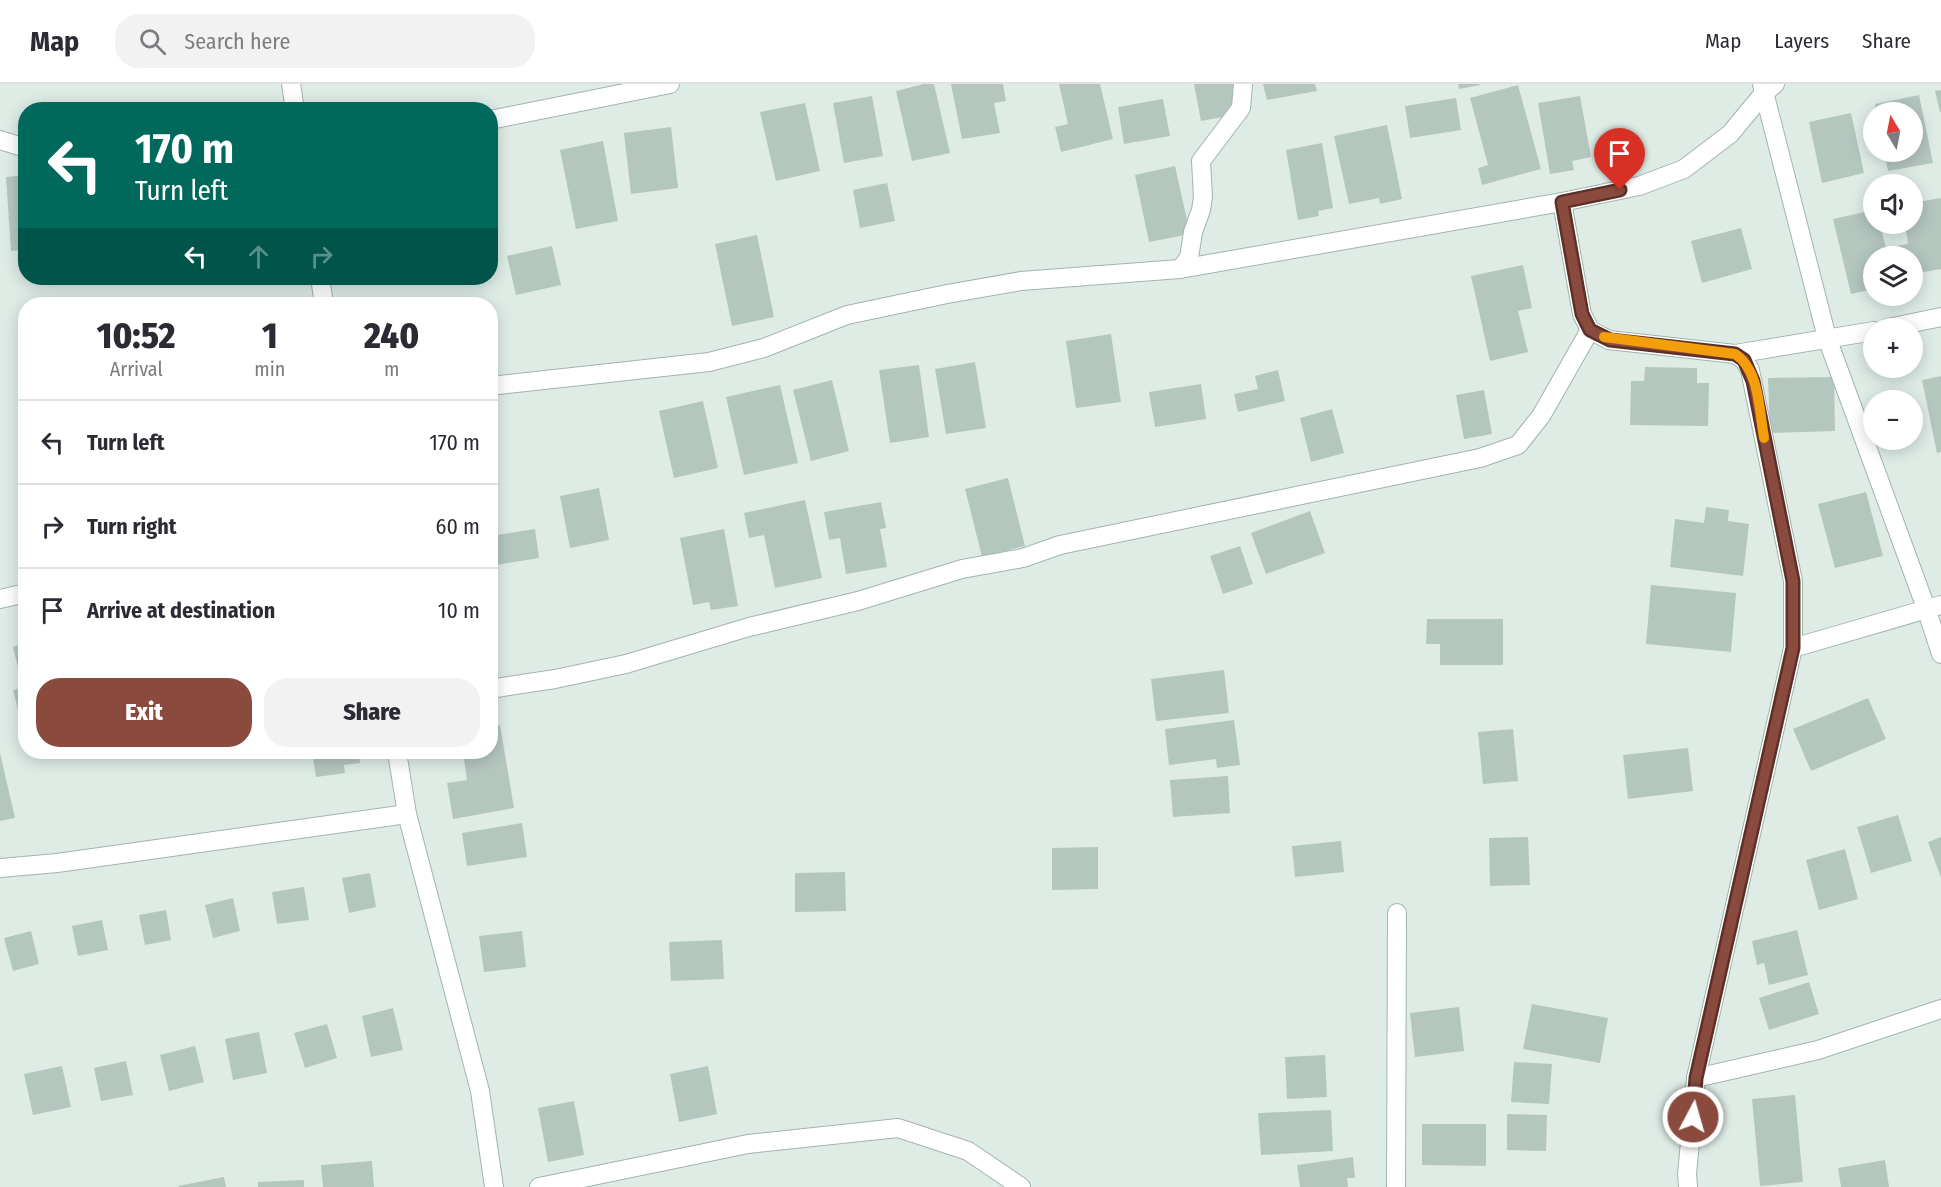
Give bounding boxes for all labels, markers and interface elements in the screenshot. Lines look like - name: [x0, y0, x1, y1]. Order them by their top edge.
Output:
- search box: [115, 14, 535, 68]
- text: Map: [30, 25, 79, 58]
- icon: search: [136, 25, 169, 58]
- text: Search here: [184, 28, 290, 55]
- text: Map: [1705, 28, 1741, 54]
- text: Layers: [1774, 28, 1829, 54]
- text: Share: [1862, 28, 1911, 54]
- north arrow: [1863, 102, 1923, 162]
- map controls: [1863, 102, 1923, 450]
- text: 170 m: [135, 124, 234, 174]
- icon: left: [36, 126, 114, 204]
- pin: [1594, 128, 1645, 190]
- icon: arrive: [1603, 137, 1636, 170]
- button: sound: [1863, 174, 1923, 234]
- text: Turn left: [135, 175, 228, 207]
- icon: left: [179, 240, 212, 273]
- icon: ahead: [242, 240, 275, 273]
- icon: right: [305, 240, 338, 273]
- button: layers: [1863, 246, 1923, 306]
- text: 10:52: [97, 314, 176, 358]
- text: 1: [262, 314, 278, 358]
- text: 240: [364, 314, 419, 358]
- button: +: [1863, 318, 1923, 378]
- text: Arrival: [110, 357, 163, 381]
- text: min: [254, 357, 285, 381]
- text: m: [384, 357, 399, 381]
- button: −: [1863, 390, 1923, 450]
- icon: left: [36, 426, 69, 459]
- text: Turn left: [87, 429, 165, 456]
- text: 170 m: [429, 429, 480, 456]
- icon: right: [36, 510, 69, 543]
- text: Turn right: [87, 513, 176, 540]
- text: 60 m: [436, 513, 480, 540]
- icon: arrive: [36, 594, 69, 627]
- text: Arrive at destination: [87, 597, 275, 624]
- text: 10 m: [438, 597, 480, 624]
- button: Exit: [36, 678, 252, 747]
- button: Share: [264, 678, 480, 747]
- position arrow: [1661, 1085, 1725, 1149]

